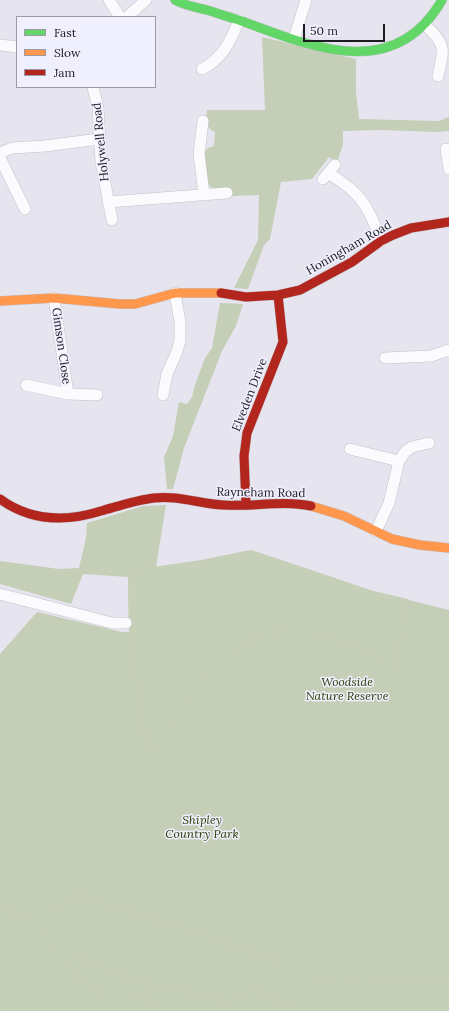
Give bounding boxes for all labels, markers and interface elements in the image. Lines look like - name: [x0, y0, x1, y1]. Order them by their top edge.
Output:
- legend: [16, 16, 156, 88]
- scale bar: [305, 16, 387, 42]
- text: 50 m: [310, 23, 338, 38]
- text: Fast: [54, 25, 77, 40]
- text: Slow: [54, 45, 81, 60]
- text: Jam: [54, 65, 75, 80]
- street label: Holywell Road: [90, 102, 112, 182]
- street label: Honingham Road: [304, 218, 394, 278]
- street label: Gimson Close: [49, 307, 73, 385]
- street label: Elveden Drive: [229, 356, 271, 434]
- street label: Rayneham Road: [216, 485, 306, 501]
- park label: Woodside Nature Reserve: [306, 676, 388, 704]
- park label: Shipley Country Park: [165, 814, 239, 842]

